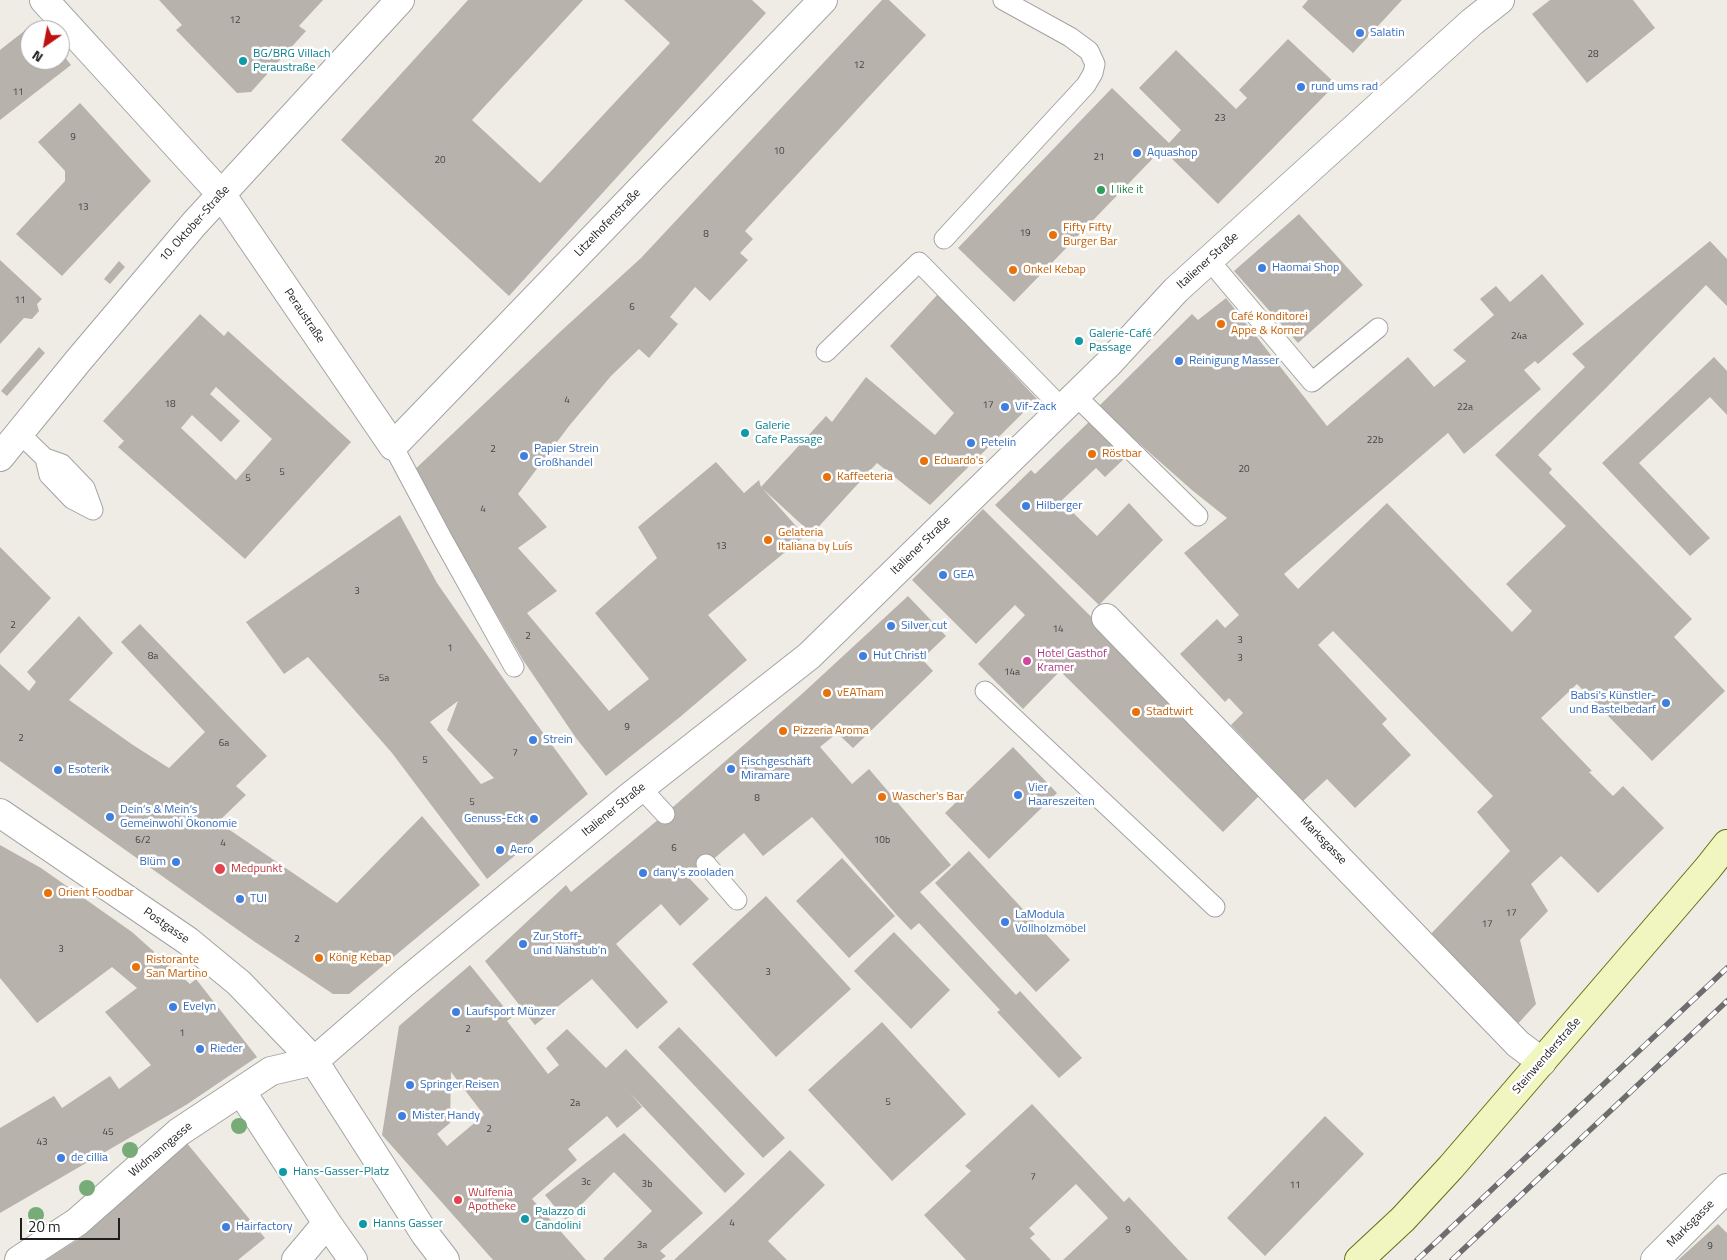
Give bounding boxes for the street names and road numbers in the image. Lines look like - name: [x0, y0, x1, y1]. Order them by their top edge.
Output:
- street label: 10. Oktober-Straße: [157, 183, 233, 265]
- street label: Litzelhofenstraße: [572, 186, 644, 260]
- street label: Italiener Straße: [1174, 230, 1242, 292]
- street label: Peraustraße: [281, 286, 327, 346]
- street label: Italiener Straße: [888, 514, 954, 578]
- street label: Italiener Straße: [579, 780, 649, 840]
- street label: Marksgasse: [1297, 814, 1349, 868]
- street label: Postgasse: [140, 905, 192, 947]
- street label: Steinwenderstraße: [1510, 1015, 1584, 1097]
- street label: Widmanngasse: [127, 1119, 195, 1181]
- street label: Marksgasse: [1664, 1197, 1718, 1251]

